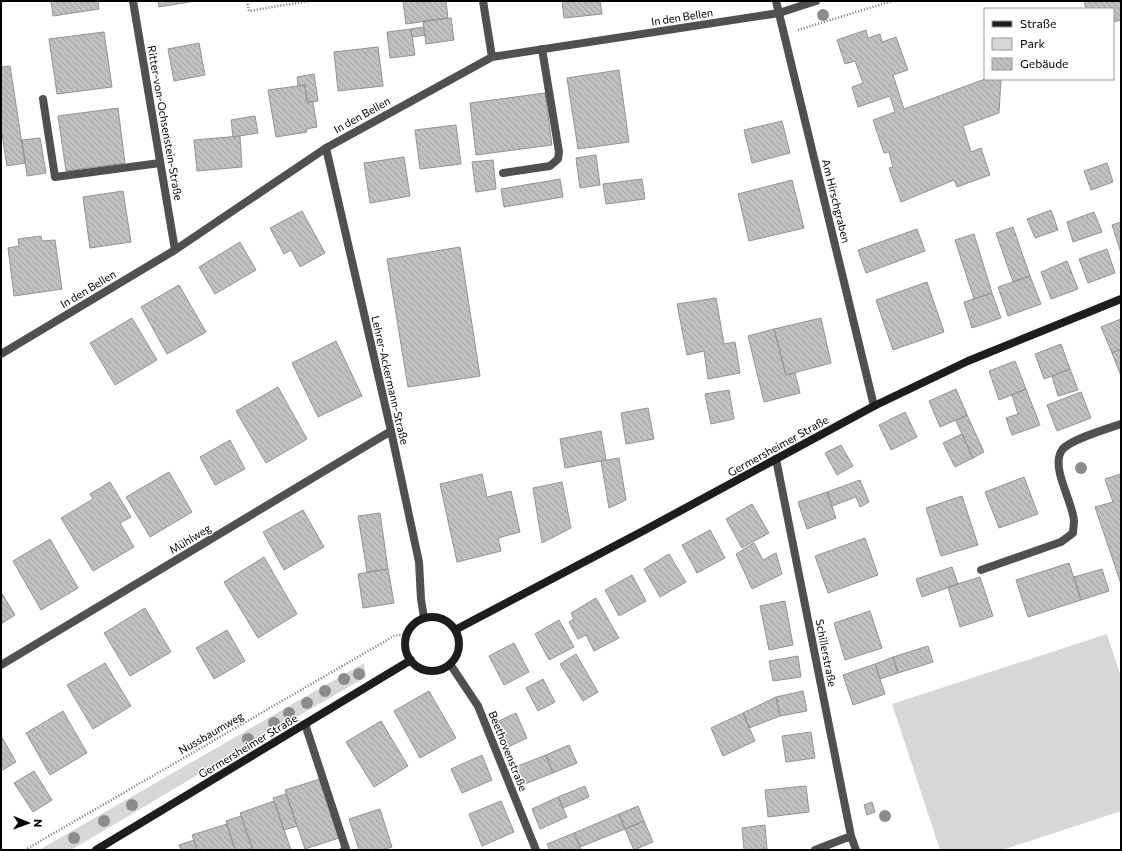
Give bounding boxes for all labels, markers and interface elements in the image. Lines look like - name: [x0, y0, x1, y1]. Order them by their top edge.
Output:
- street label: In den Bellen: [650, 5, 714, 28]
- legend: [984, 8, 1114, 80]
- text: Straße: [1020, 16, 1056, 30]
- text: Park: [1020, 36, 1046, 50]
- street label: Ritter-von-Ochsenstein-Straße: [145, 44, 186, 202]
- text: Gebäude: [1020, 56, 1068, 70]
- street label: In den Bellen: [331, 94, 392, 135]
- street label: Am Hirschgraben: [820, 158, 853, 244]
- street label: In den Bellen: [58, 267, 118, 310]
- street label: Lehrer-Ackermann-Straße: [369, 314, 412, 446]
- street label: Germersheimer Straße: [725, 412, 831, 479]
- street label: Mühlweg: [167, 521, 213, 556]
- street label: Schillerstraße: [814, 618, 839, 688]
- street label: Nussbaumweg: [176, 709, 246, 756]
- street label: Beethovenstraße: [486, 709, 531, 793]
- street label: Germersheimer Straße: [196, 711, 300, 780]
- north arrow: [8, 803, 48, 843]
- text: N: [32, 819, 45, 827]

